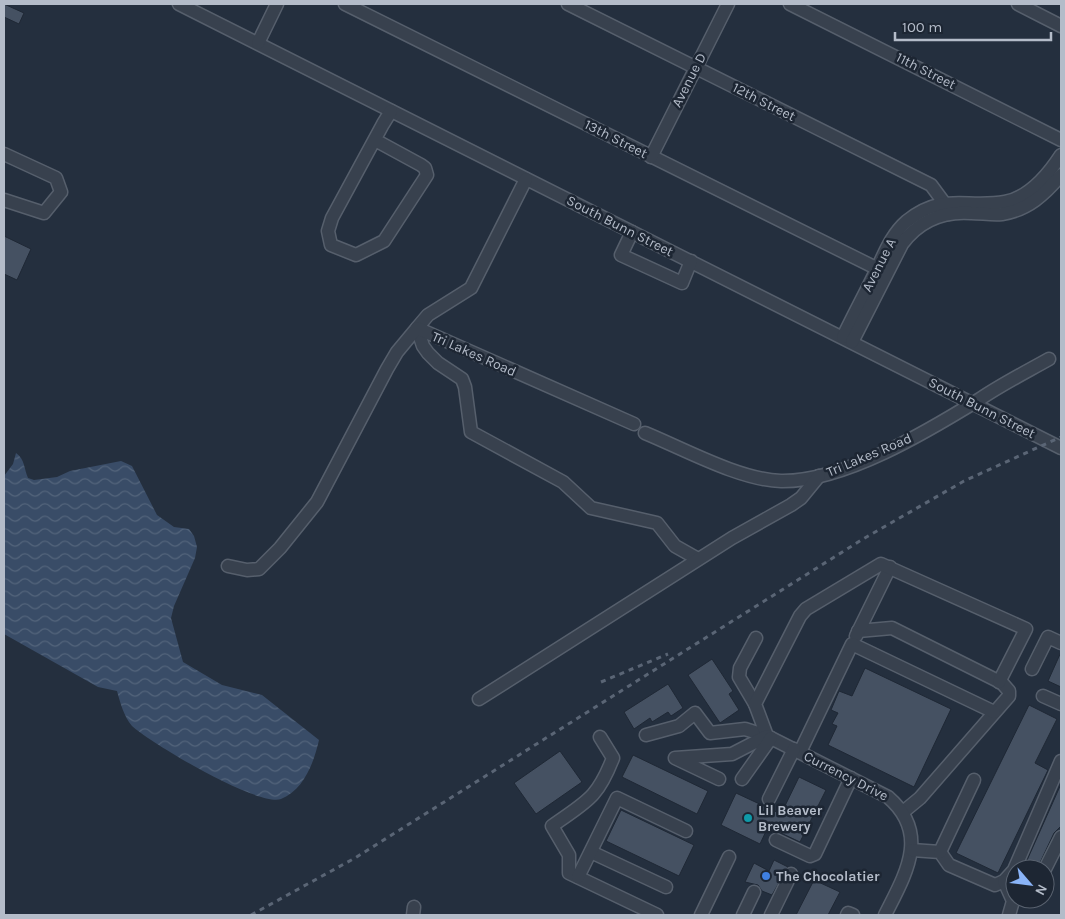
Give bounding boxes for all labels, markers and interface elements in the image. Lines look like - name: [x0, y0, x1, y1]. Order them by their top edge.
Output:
- scale bar: [895, 10, 1051, 42]
- text: 100 m: [902, 18, 942, 36]
- street label: 11th Street: [893, 49, 959, 93]
- street label: Avenue D: [668, 50, 710, 110]
- street label: 12th Street: [730, 79, 798, 125]
- street label: 13th Street: [582, 116, 650, 162]
- street label: South Bunn Street: [564, 192, 676, 260]
- street label: Avenue A: [858, 236, 900, 294]
- street label: Tri Lakes Road: [429, 328, 519, 380]
- street label: South Bunn Street: [926, 374, 1038, 442]
- street label: Tri Lakes Road: [824, 429, 914, 481]
- street label: Currency Drive: [801, 747, 891, 805]
- place label: Lil Beaver Brewery: [758, 802, 823, 835]
- marker: Lil Beaver Brewery: [742, 812, 754, 824]
- north arrow: [1005, 859, 1055, 909]
- place label: The Chocolatier: [776, 868, 880, 885]
- marker: The Chocolatier: [760, 870, 772, 882]
- text: N: [1031, 881, 1051, 898]

